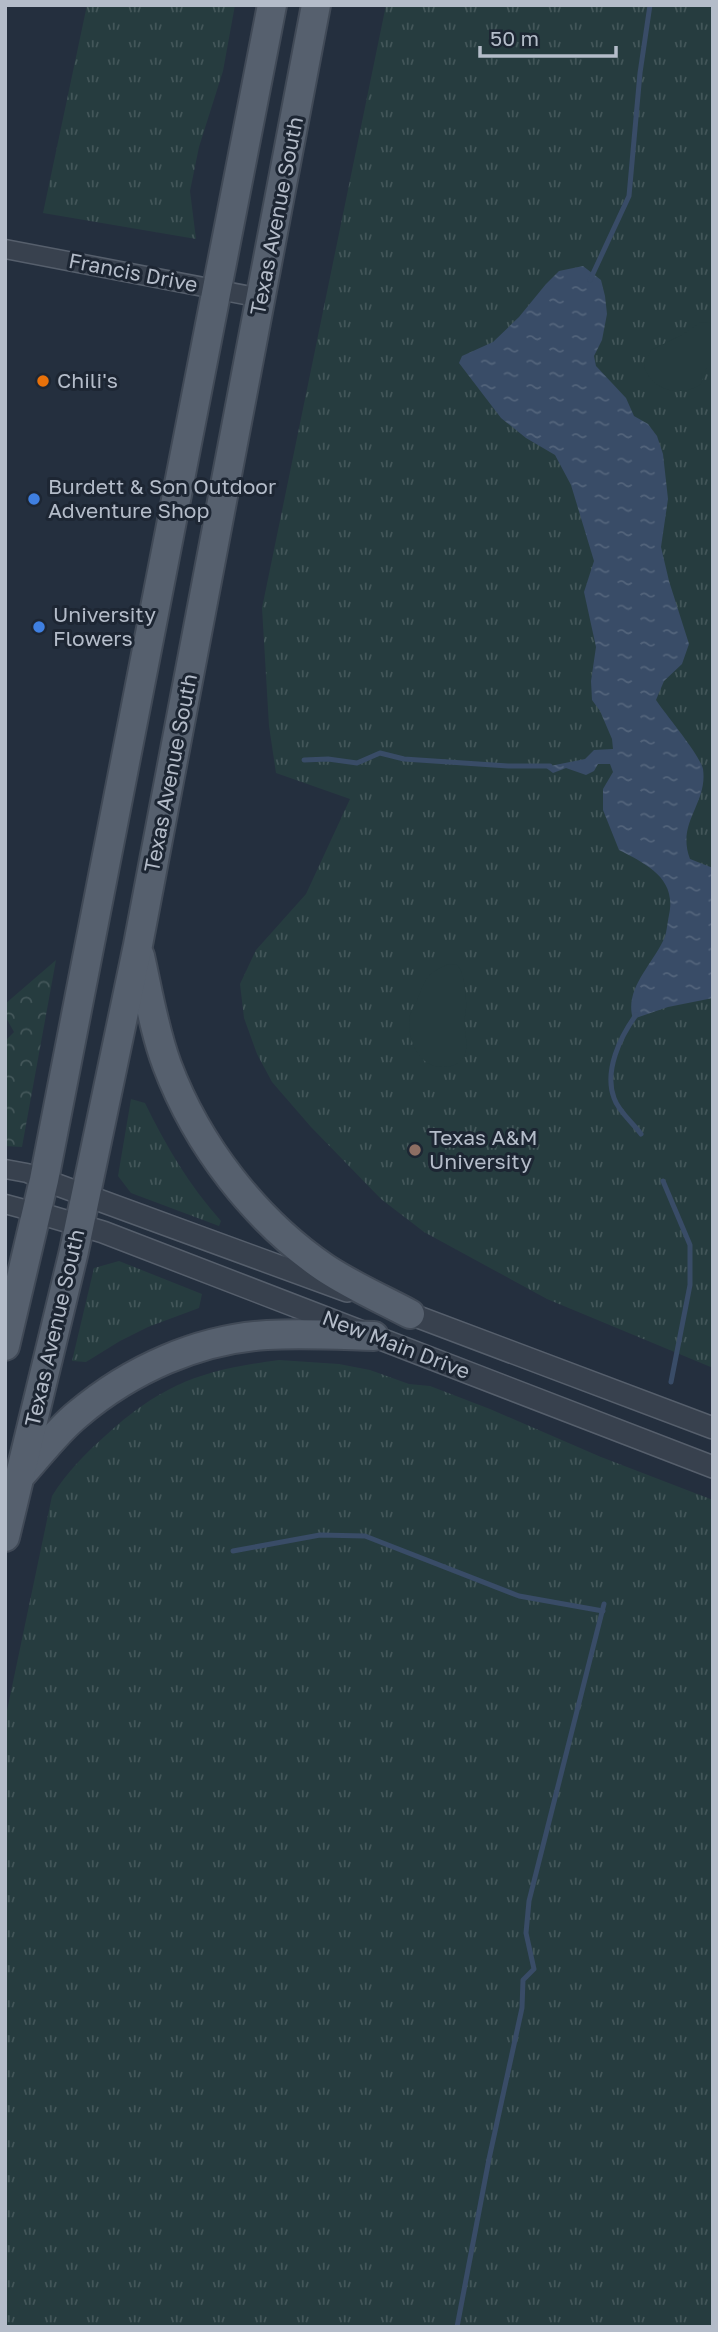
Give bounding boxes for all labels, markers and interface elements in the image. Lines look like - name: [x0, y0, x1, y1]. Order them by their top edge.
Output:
- scale bar: [480, 14, 616, 58]
- text: 50 m: [490, 25, 539, 51]
- street label: Texas Avenue South: [244, 114, 308, 317]
- street label: Francis Drive: [67, 247, 200, 297]
- place label: Chili's: [57, 367, 118, 393]
- marker: Chili's: [35, 373, 51, 389]
- place label: Burdett & Son Outdoor Adventure Shop: [48, 473, 276, 523]
- marker: Burdett & Son Outdoor Adventure Shop: [26, 491, 42, 507]
- place label: University Flowers: [53, 601, 156, 651]
- marker: University Flowers: [31, 619, 47, 635]
- street label: Texas Avenue South: [138, 671, 202, 874]
- place label: Texas A&M University: [429, 1124, 538, 1174]
- marker: Texas A&M University: [407, 1142, 423, 1158]
- street label: Texas Avenue South: [19, 1226, 89, 1429]
- street label: New Main Drive: [319, 1304, 474, 1384]

